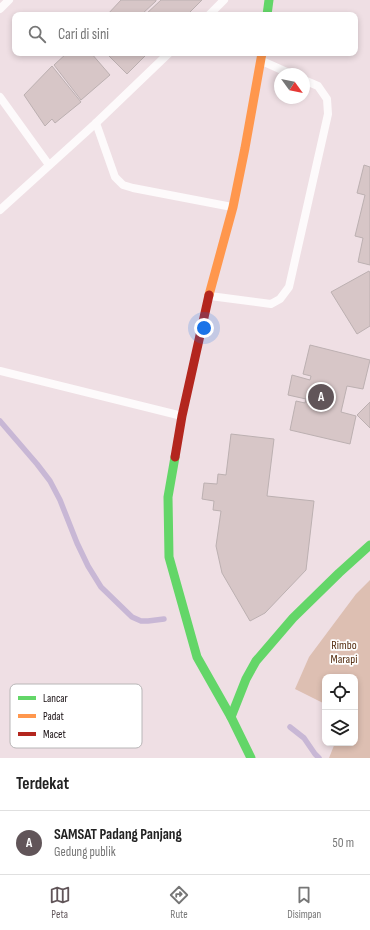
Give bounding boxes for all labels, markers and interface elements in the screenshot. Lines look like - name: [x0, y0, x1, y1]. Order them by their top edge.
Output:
- search box: [12, 12, 358, 56]
- icon: search: [26, 23, 48, 45]
- text: Cari di sini: [58, 25, 109, 44]
- north arrow: [274, 68, 310, 104]
- your location: [194, 318, 214, 338]
- pin: A: [308, 382, 334, 412]
- park label: Rimbo Marapi: [331, 638, 357, 667]
- map controls: [322, 674, 358, 746]
- button: locate: [322, 674, 358, 710]
- legend: [10, 684, 142, 748]
- text: Lancar: [43, 692, 68, 705]
- text: Padat: [43, 710, 65, 723]
- button: layers: [322, 710, 358, 746]
- text: Macet: [43, 728, 67, 741]
- text: Terdekat: [16, 774, 69, 794]
- text: SAMSAT Padang Panjang: [54, 825, 182, 844]
- text: A: [26, 835, 32, 851]
- text: 50 m: [333, 835, 354, 851]
- text: Gedung publik: [54, 844, 116, 860]
- tab: Peta: [49, 884, 71, 921]
- tab: Rute: [168, 884, 190, 921]
- tab: Disimpan: [287, 884, 321, 921]

